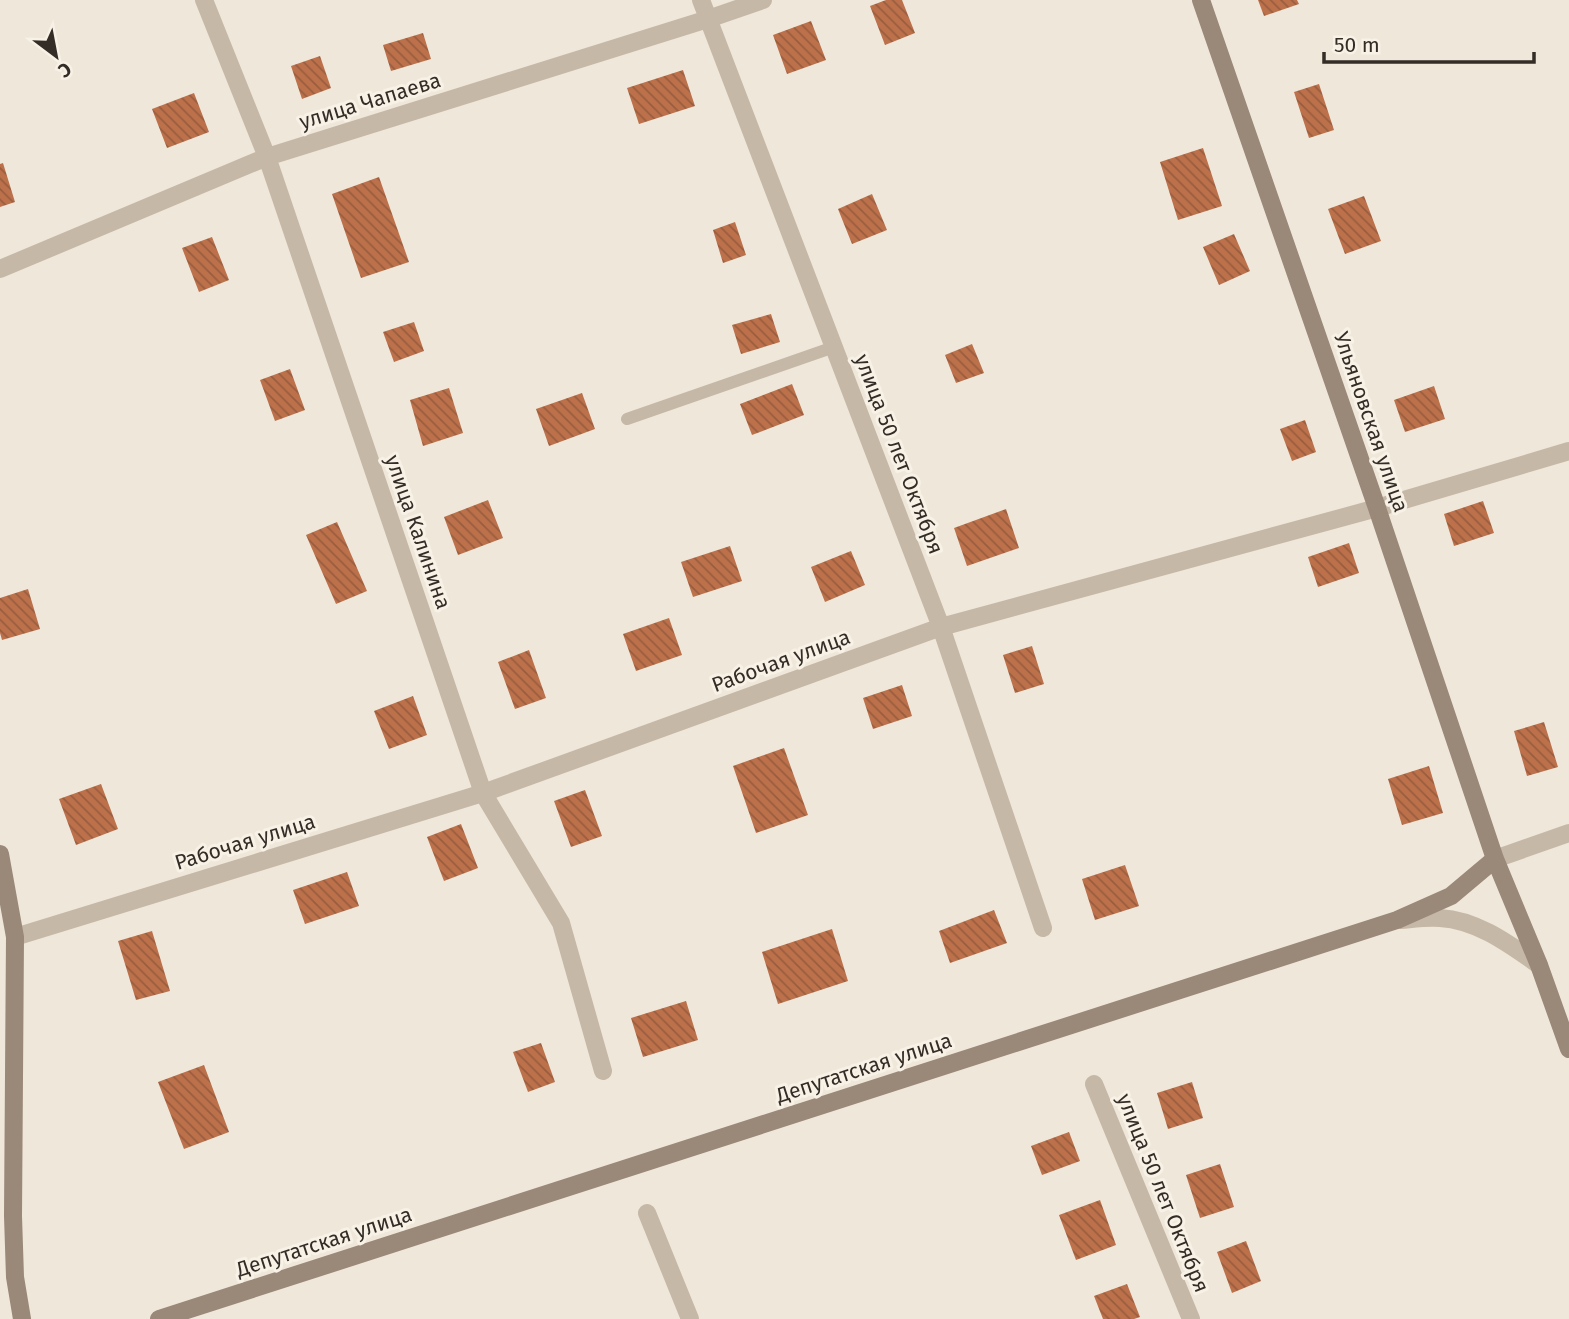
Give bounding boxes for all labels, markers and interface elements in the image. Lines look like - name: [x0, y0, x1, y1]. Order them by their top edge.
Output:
- north arrow: [21, 21, 91, 91]
- scale bar: [1324, 21, 1534, 65]
- text: 50 m: [1334, 32, 1380, 58]
- text: С: [54, 57, 75, 83]
- street label: улица Чапаева: [296, 67, 444, 135]
- street label: Ульяновская улица: [1328, 328, 1414, 516]
- street label: улица 50 лет Октября: [849, 350, 949, 558]
- street label: улица Калинина: [379, 451, 457, 613]
- street label: Рабочая улица: [708, 624, 854, 698]
- street label: Рабочая улица: [172, 808, 318, 876]
- street label: Депутатская улица: [772, 1027, 955, 1109]
- street label: улица 50 лет Октября: [1111, 1090, 1215, 1296]
- street label: Депутатская улица: [232, 1201, 415, 1283]

